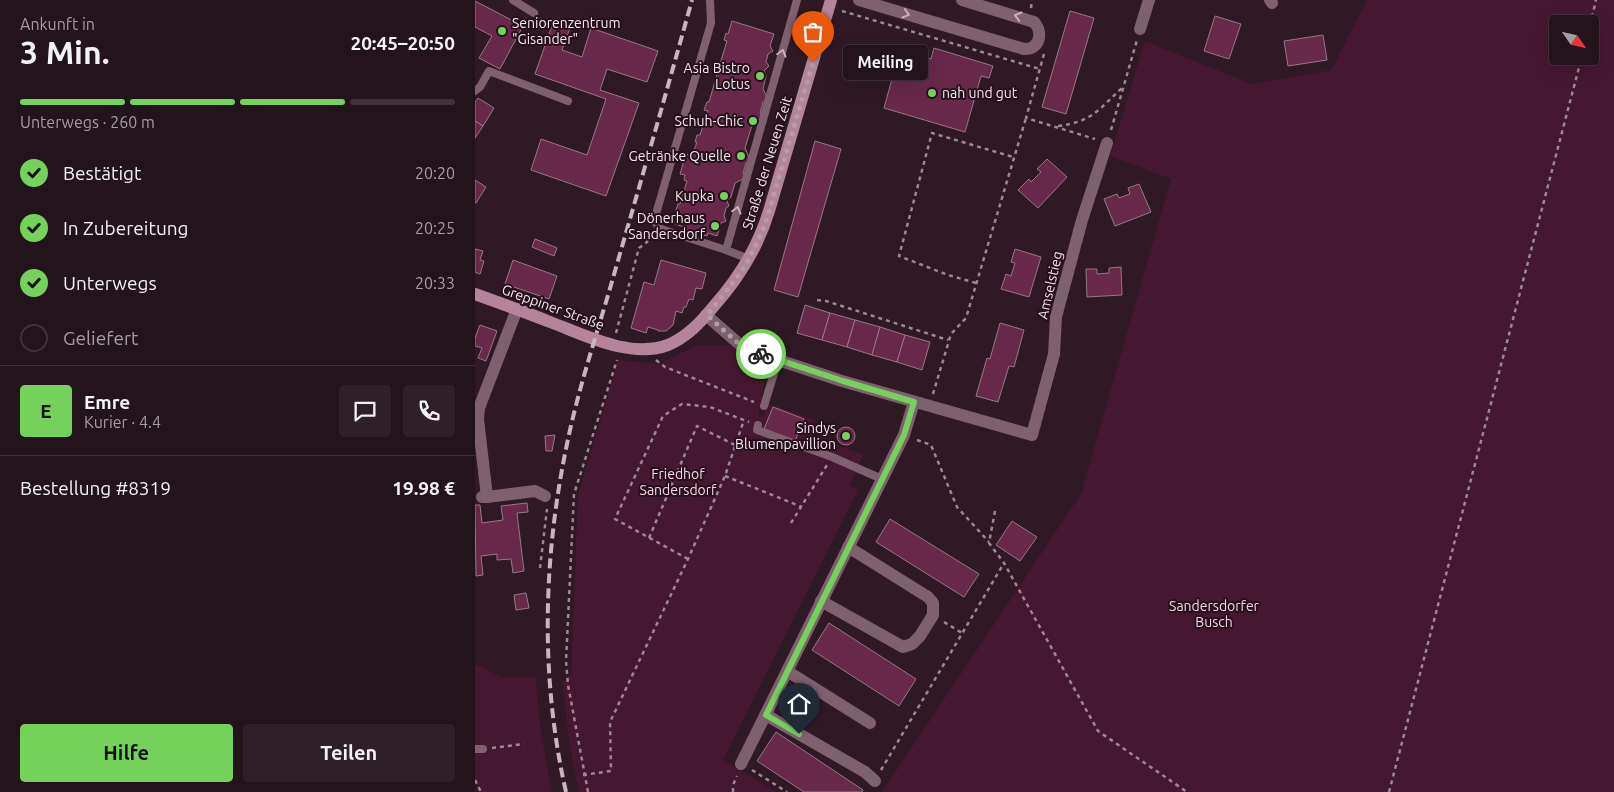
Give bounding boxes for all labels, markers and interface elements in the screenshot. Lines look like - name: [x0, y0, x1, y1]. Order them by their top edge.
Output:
- one-way arrow: [901, 8, 910, 18]
- pin: [792, 11, 834, 62]
- one-way arrow: [1014, 11, 1022, 21]
- text: Ankunft in: [20, 15, 95, 33]
- place label: Seniorenzentrum "Gisander": [512, 15, 621, 47]
- north arrow: [1549, 15, 1599, 65]
- map controls: [1549, 15, 1599, 65]
- icon: bag: [799, 18, 827, 46]
- marker: Seniorenzentrum "Gisander": [496, 25, 508, 37]
- text: 20:45–20:50: [350, 32, 455, 54]
- text: 3 Min.: [20, 34, 110, 70]
- callout: Meiling: [843, 44, 928, 80]
- one-way arrow: [776, 50, 786, 58]
- text: Meiling: [858, 53, 913, 71]
- place label: Asia Bistro Lotus: [683, 60, 750, 92]
- marker: Asia Bistro Lotus: [754, 70, 766, 82]
- place label: nah und gut: [942, 85, 1018, 101]
- marker: nah und gut: [926, 87, 938, 99]
- street label: Straße der Neuen Zeit: [739, 94, 795, 231]
- text: Unterwegs · 260 m: [20, 113, 155, 131]
- place label: Schuh-Chic: [675, 113, 743, 129]
- marker: Schuh-Chic: [747, 115, 759, 127]
- place label: Getränke Quelle: [629, 148, 731, 164]
- marker: Getränke Quelle: [735, 150, 747, 162]
- icon: check: [20, 159, 48, 187]
- text: Bestätigt: [63, 162, 141, 184]
- text: 20:20: [415, 164, 455, 182]
- place label: Kupka: [675, 188, 714, 204]
- marker: Kupka: [718, 190, 730, 202]
- one-way arrow: [732, 206, 742, 214]
- place label: Dönerhaus Sandersdorf: [628, 210, 706, 242]
- icon: check: [20, 214, 48, 242]
- text: In Zubereitung: [63, 217, 189, 239]
- text: 20:25: [415, 219, 455, 237]
- marker: Dönerhaus Sandersdorf: [709, 220, 721, 232]
- street label: Amselstieg: [1034, 249, 1066, 321]
- icon: check: [20, 269, 48, 297]
- text: Unterwegs: [63, 272, 157, 294]
- text: 20:33: [415, 274, 455, 292]
- street label: Greppiner Straße: [500, 281, 606, 333]
- text: Geliefert: [63, 327, 139, 349]
- courier: [736, 329, 786, 379]
- icon: bike: [747, 340, 775, 368]
- button: chat: [339, 385, 391, 437]
- button: phone: [403, 385, 455, 437]
- text: Emre: [84, 391, 130, 413]
- text: E: [40, 400, 52, 422]
- text: Kurier · 4.4: [84, 413, 161, 431]
- place label: Sindys Blumenpavillion: [735, 420, 836, 452]
- marker: Sindys Blumenpavillion: [840, 430, 852, 442]
- park label: Friedhof Sandersdorf: [640, 466, 717, 498]
- text: Bestellung #8319: [20, 477, 171, 499]
- text: 19.98 €: [392, 477, 455, 499]
- park label: Sandersdorfer Busch: [1169, 598, 1260, 630]
- pin: [778, 683, 820, 734]
- icon: home: [785, 690, 813, 718]
- button: Hilfe: [20, 724, 233, 782]
- button: Teilen: [243, 724, 455, 782]

